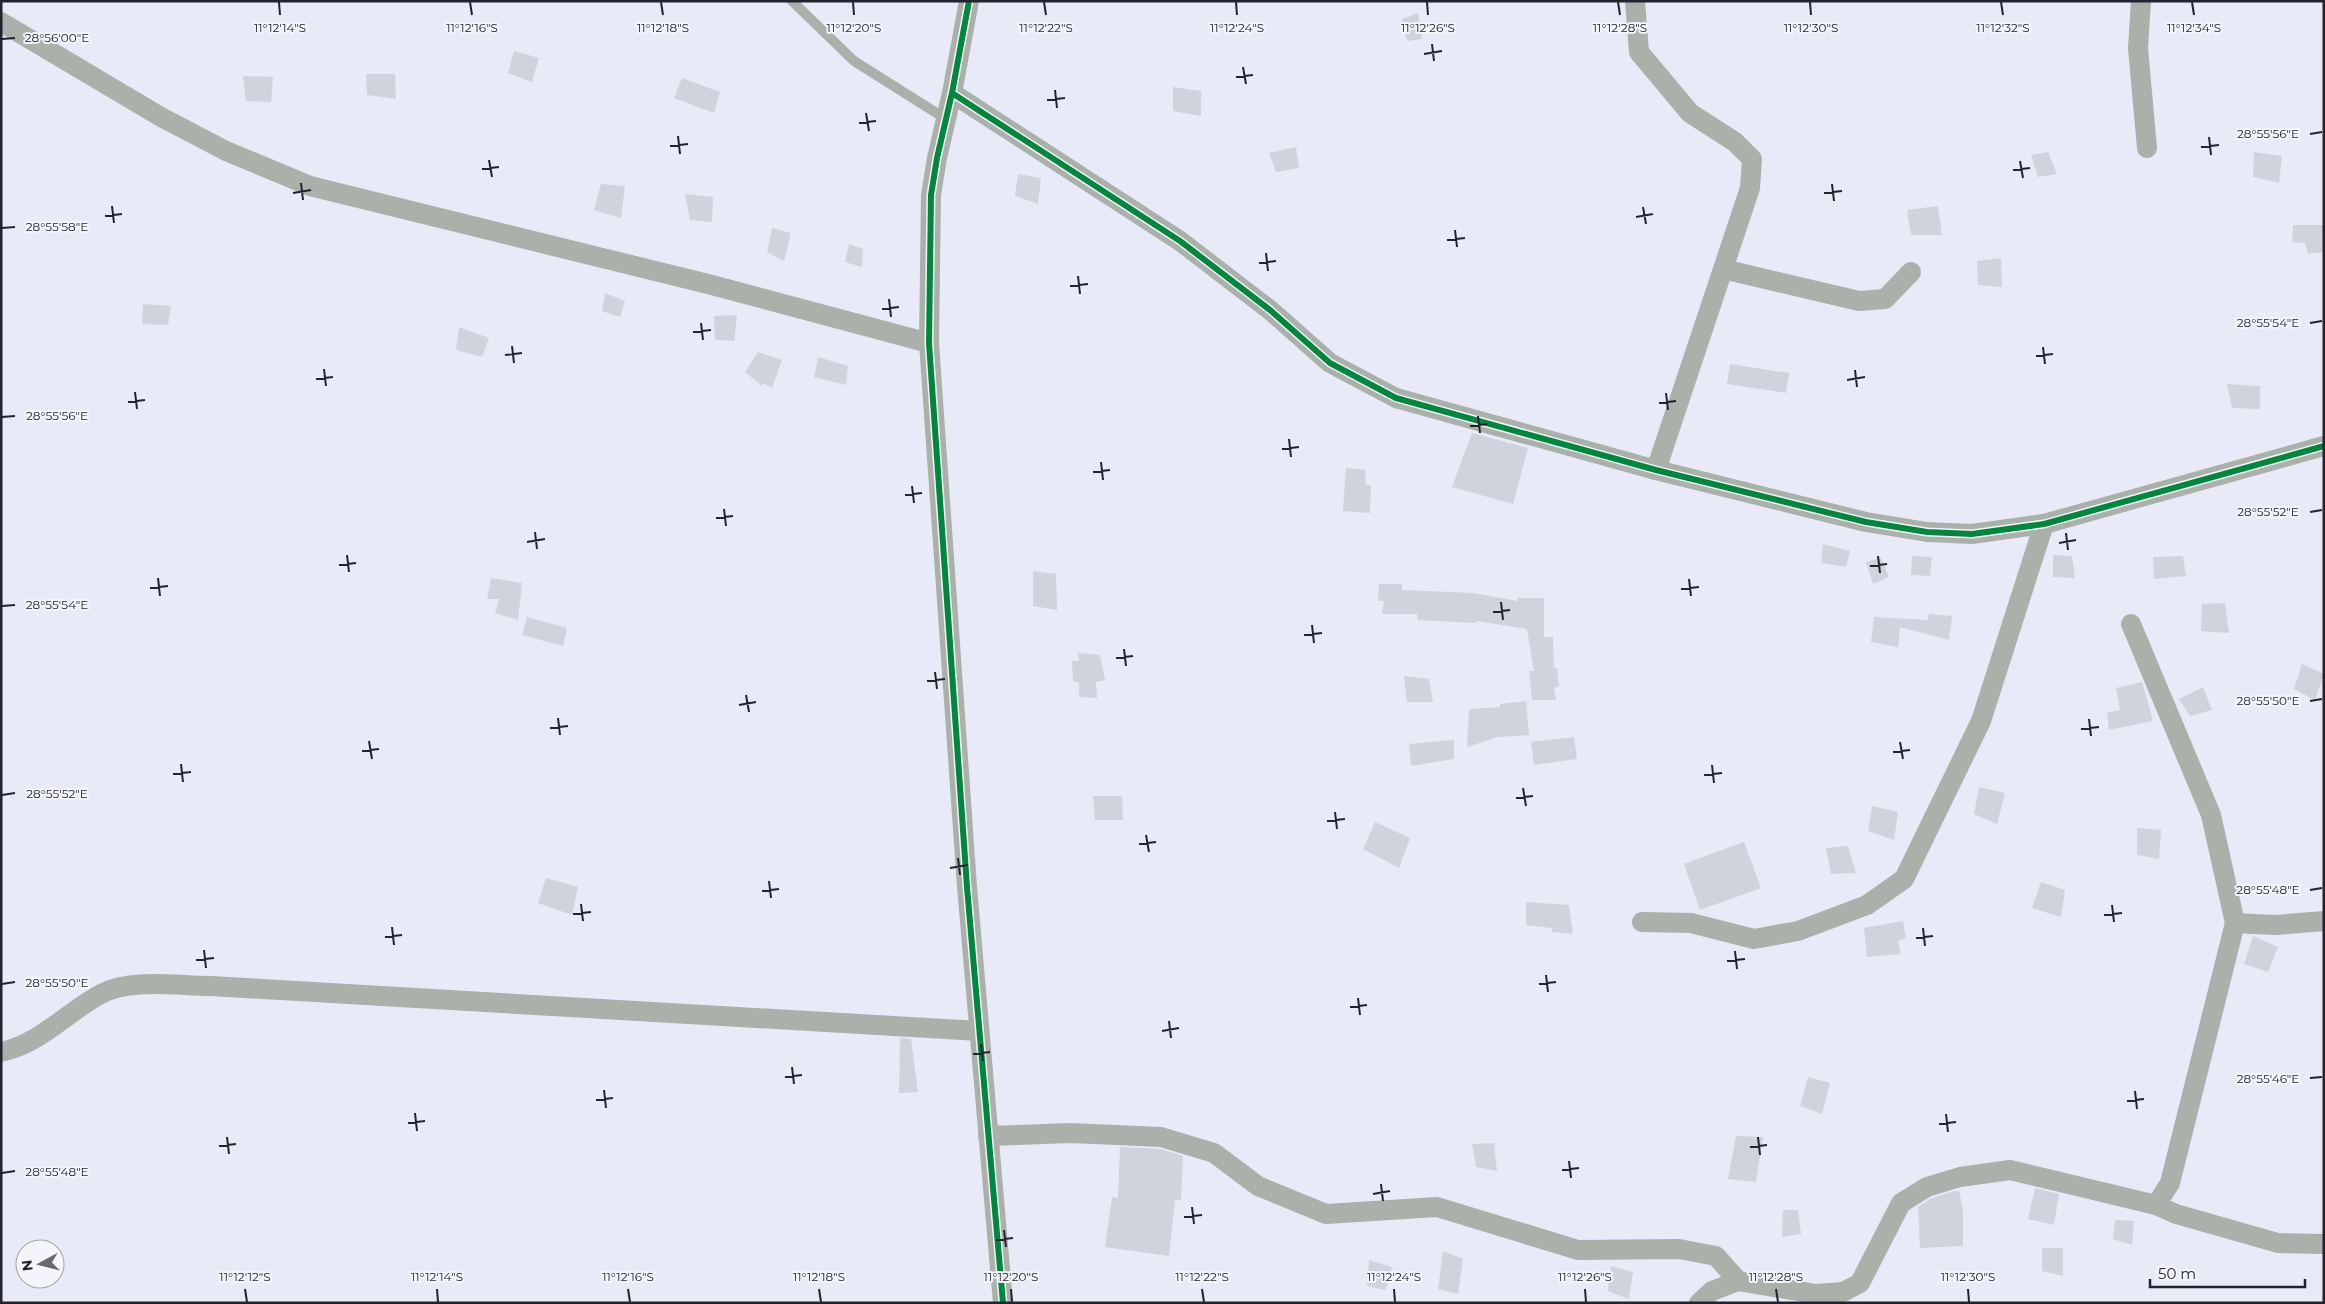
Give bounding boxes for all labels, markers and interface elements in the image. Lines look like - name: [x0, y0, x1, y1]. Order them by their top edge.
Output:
- text: 11°12'14"S: [254, 20, 306, 35]
- text: 11°12'16"S: [446, 20, 498, 35]
- text: 11°12'18"S: [637, 20, 689, 35]
- text: 11°12'20"S: [827, 20, 881, 35]
- text: 11°12'22"S: [1019, 20, 1073, 35]
- text: 11°12'24"S: [1210, 20, 1264, 35]
- text: 11°12'26"S: [1401, 20, 1455, 35]
- text: 11°12'28"S: [1593, 20, 1647, 35]
- text: 11°12'30"S: [1784, 20, 1838, 35]
- text: 11°12'32"S: [1976, 20, 2030, 35]
- text: 11°12'34"S: [2167, 20, 2221, 35]
- text: 28°56'00"E: [25, 30, 89, 45]
- text: 28°55'56"E: [2237, 126, 2299, 141]
- text: 28°55'58"E: [26, 219, 88, 234]
- text: 28°55'54"E: [2237, 315, 2299, 330]
- text: 28°55'56"E: [26, 408, 88, 423]
- text: 28°55'52"E: [2237, 504, 2299, 519]
- text: 28°55'54"E: [26, 597, 88, 612]
- text: 28°55'50"E: [2237, 693, 2299, 708]
- text: 28°55'52"E: [26, 786, 88, 801]
- text: 28°55'48"E: [2236, 882, 2300, 897]
- text: 28°55'50"E: [26, 975, 88, 990]
- text: 28°55'46"E: [2237, 1071, 2299, 1086]
- text: 28°55'48"E: [25, 1164, 89, 1179]
- north arrow: [15, 1239, 65, 1289]
- scale bar: [2150, 1256, 2305, 1288]
- text: N: [17, 1259, 37, 1272]
- text: 50 m: [2158, 1264, 2196, 1283]
- text: 11°12'12"S: [219, 1269, 271, 1284]
- text: 11°12'14"S: [411, 1269, 463, 1284]
- text: 11°12'16"S: [602, 1269, 654, 1284]
- text: 11°12'18"S: [793, 1269, 845, 1284]
- text: 11°12'20"S: [984, 1269, 1038, 1284]
- text: 11°12'22"S: [1175, 1269, 1229, 1284]
- text: 11°12'24"S: [1367, 1269, 1421, 1284]
- text: 11°12'26"S: [1558, 1269, 1612, 1284]
- text: 11°12'28"S: [1749, 1269, 1803, 1284]
- text: 11°12'30"S: [1941, 1269, 1995, 1284]

